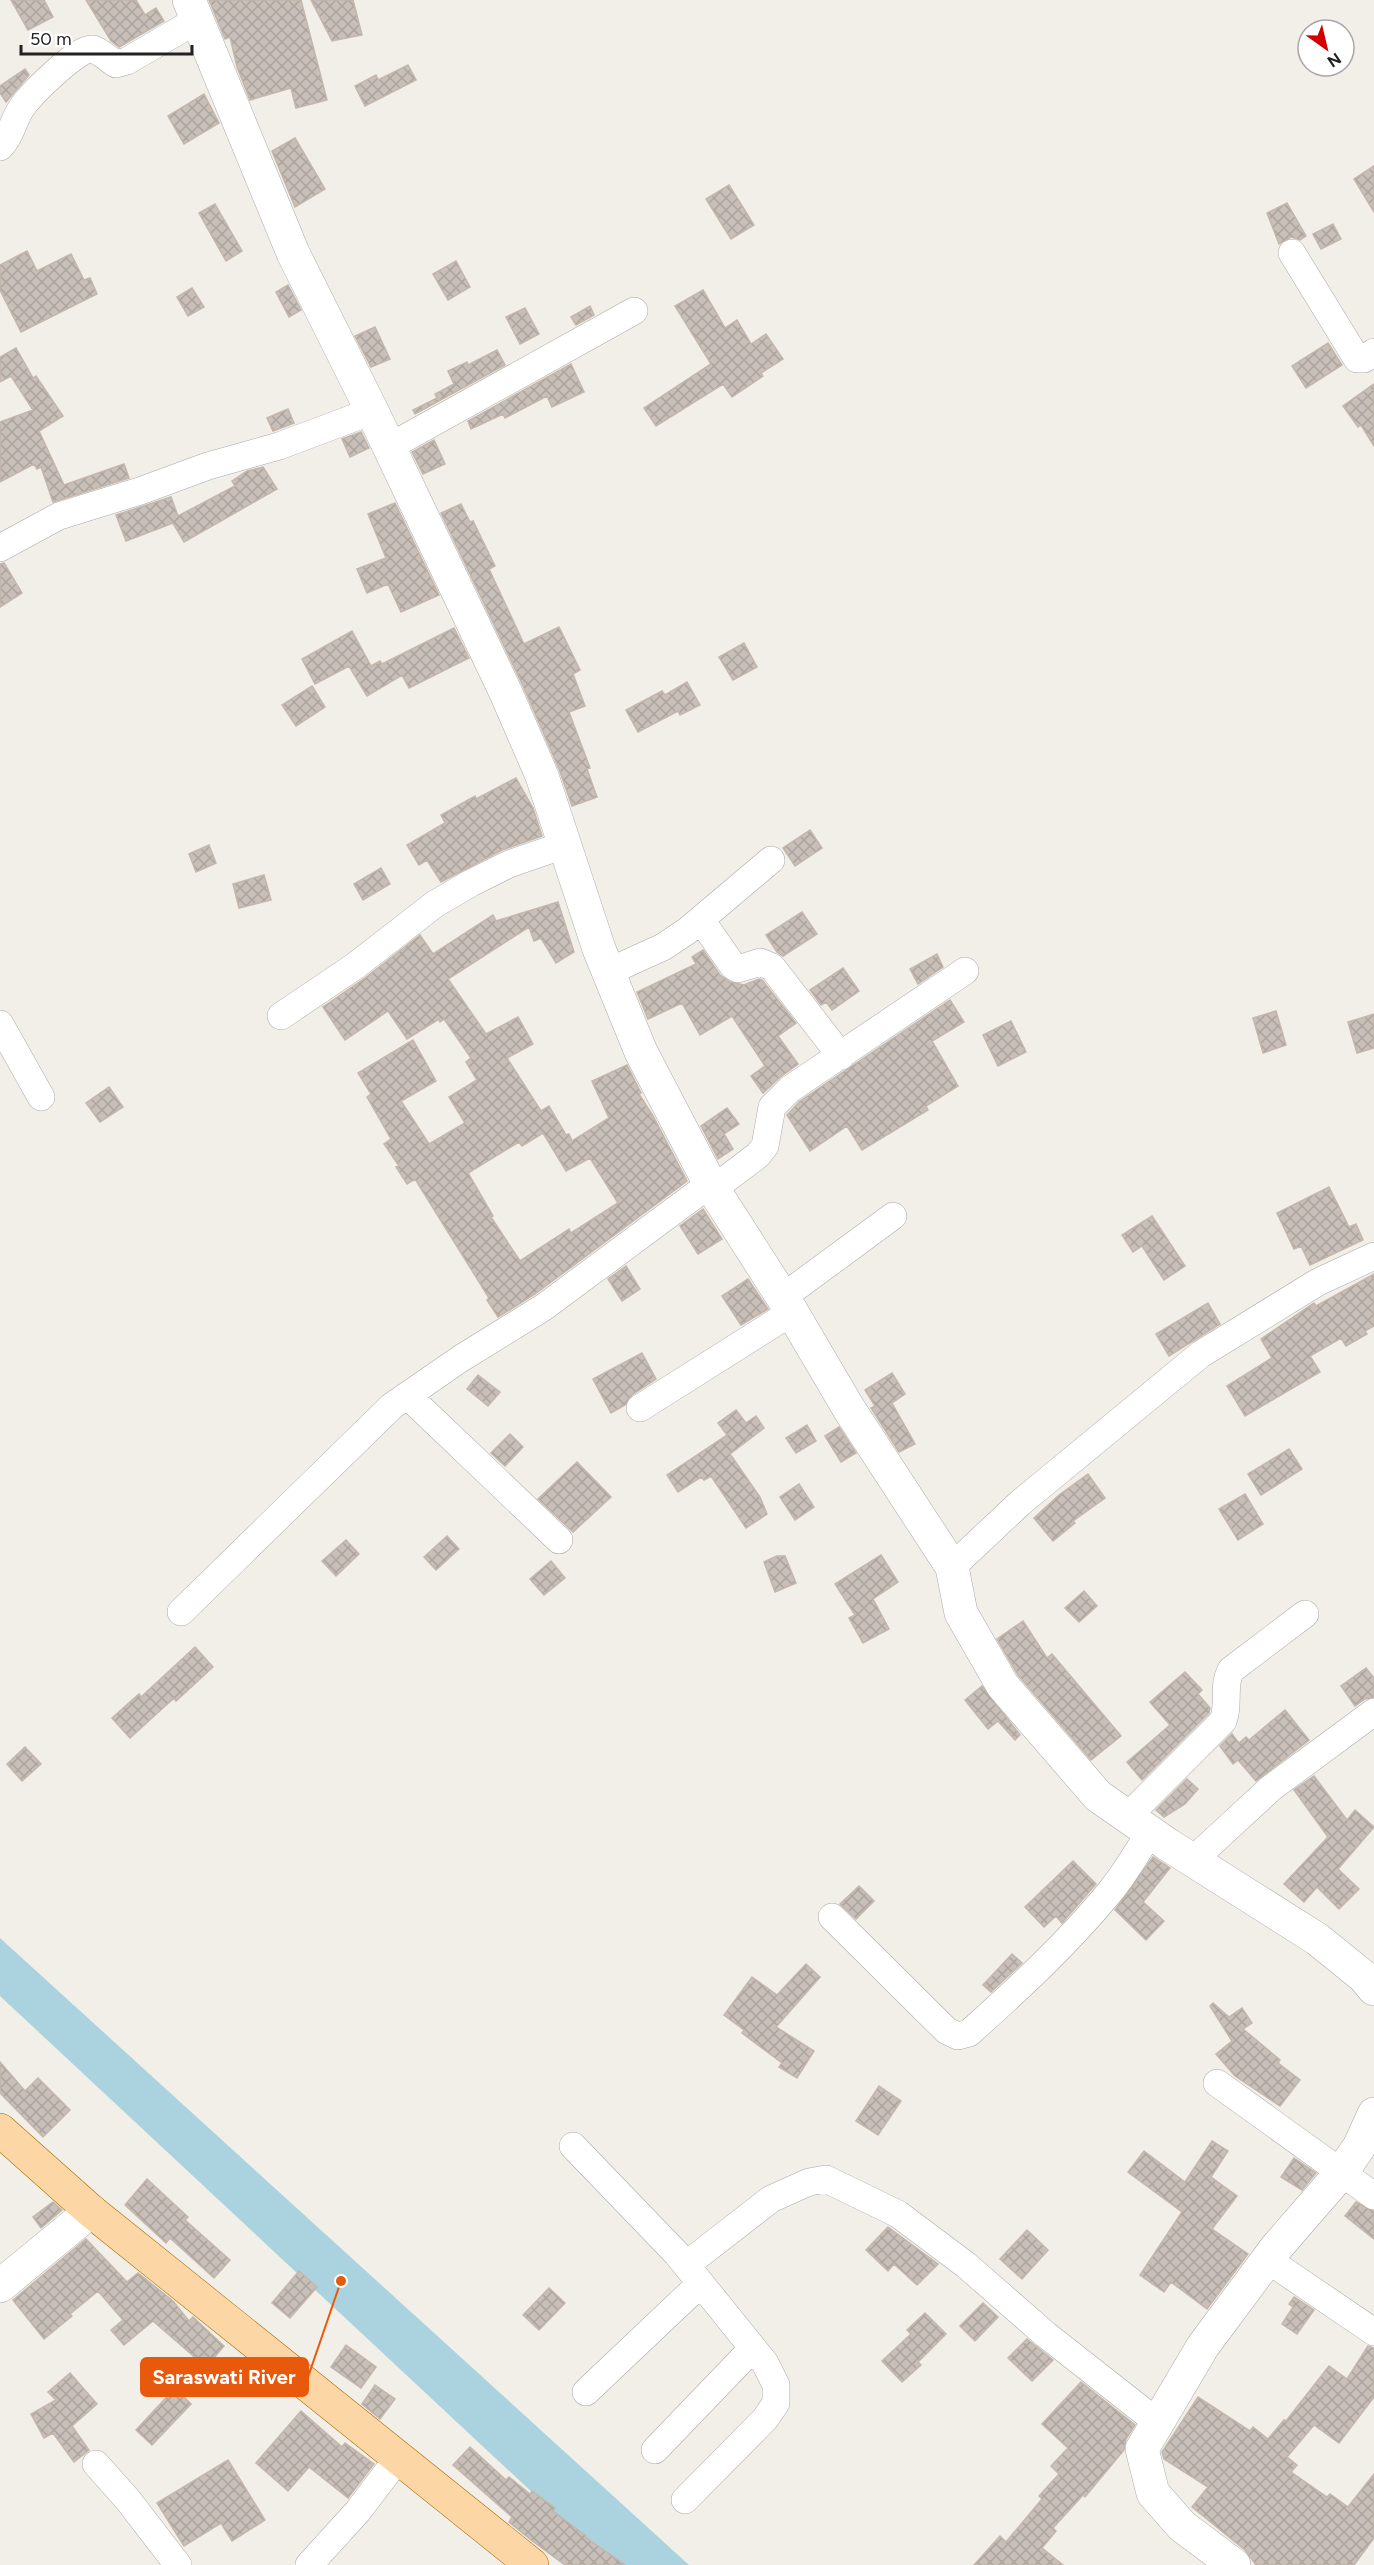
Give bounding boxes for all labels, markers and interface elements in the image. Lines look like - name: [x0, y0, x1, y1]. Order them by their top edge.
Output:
- scale bar: [21, 18, 192, 56]
- north arrow: [1296, 18, 1356, 78]
- text: 50 m: [30, 28, 72, 50]
- text: N: [1324, 49, 1345, 71]
- callout: Saraswati River: [141, 2358, 308, 2396]
- text: Saraswati River: [152, 2365, 296, 2389]

